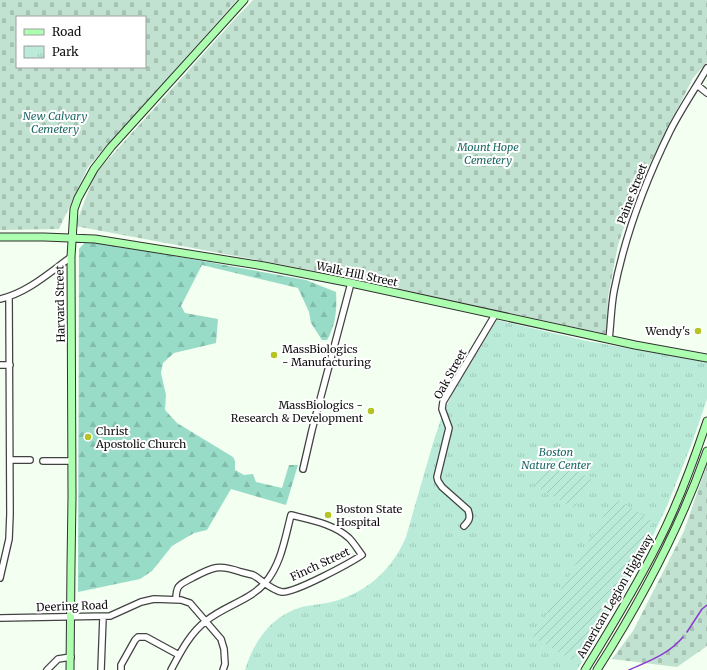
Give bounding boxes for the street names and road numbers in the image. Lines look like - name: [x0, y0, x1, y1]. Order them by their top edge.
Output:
- street label: Paine Street: [614, 161, 650, 226]
- street label: Walk Hill Street: [314, 258, 400, 290]
- street label: Harvard Street: [52, 265, 68, 343]
- street label: Oak Street: [431, 346, 470, 401]
- street label: American Legion Highway: [573, 531, 657, 661]
- street label: Finch Street: [288, 544, 353, 584]
- street label: Deering Road: [36, 598, 109, 614]

